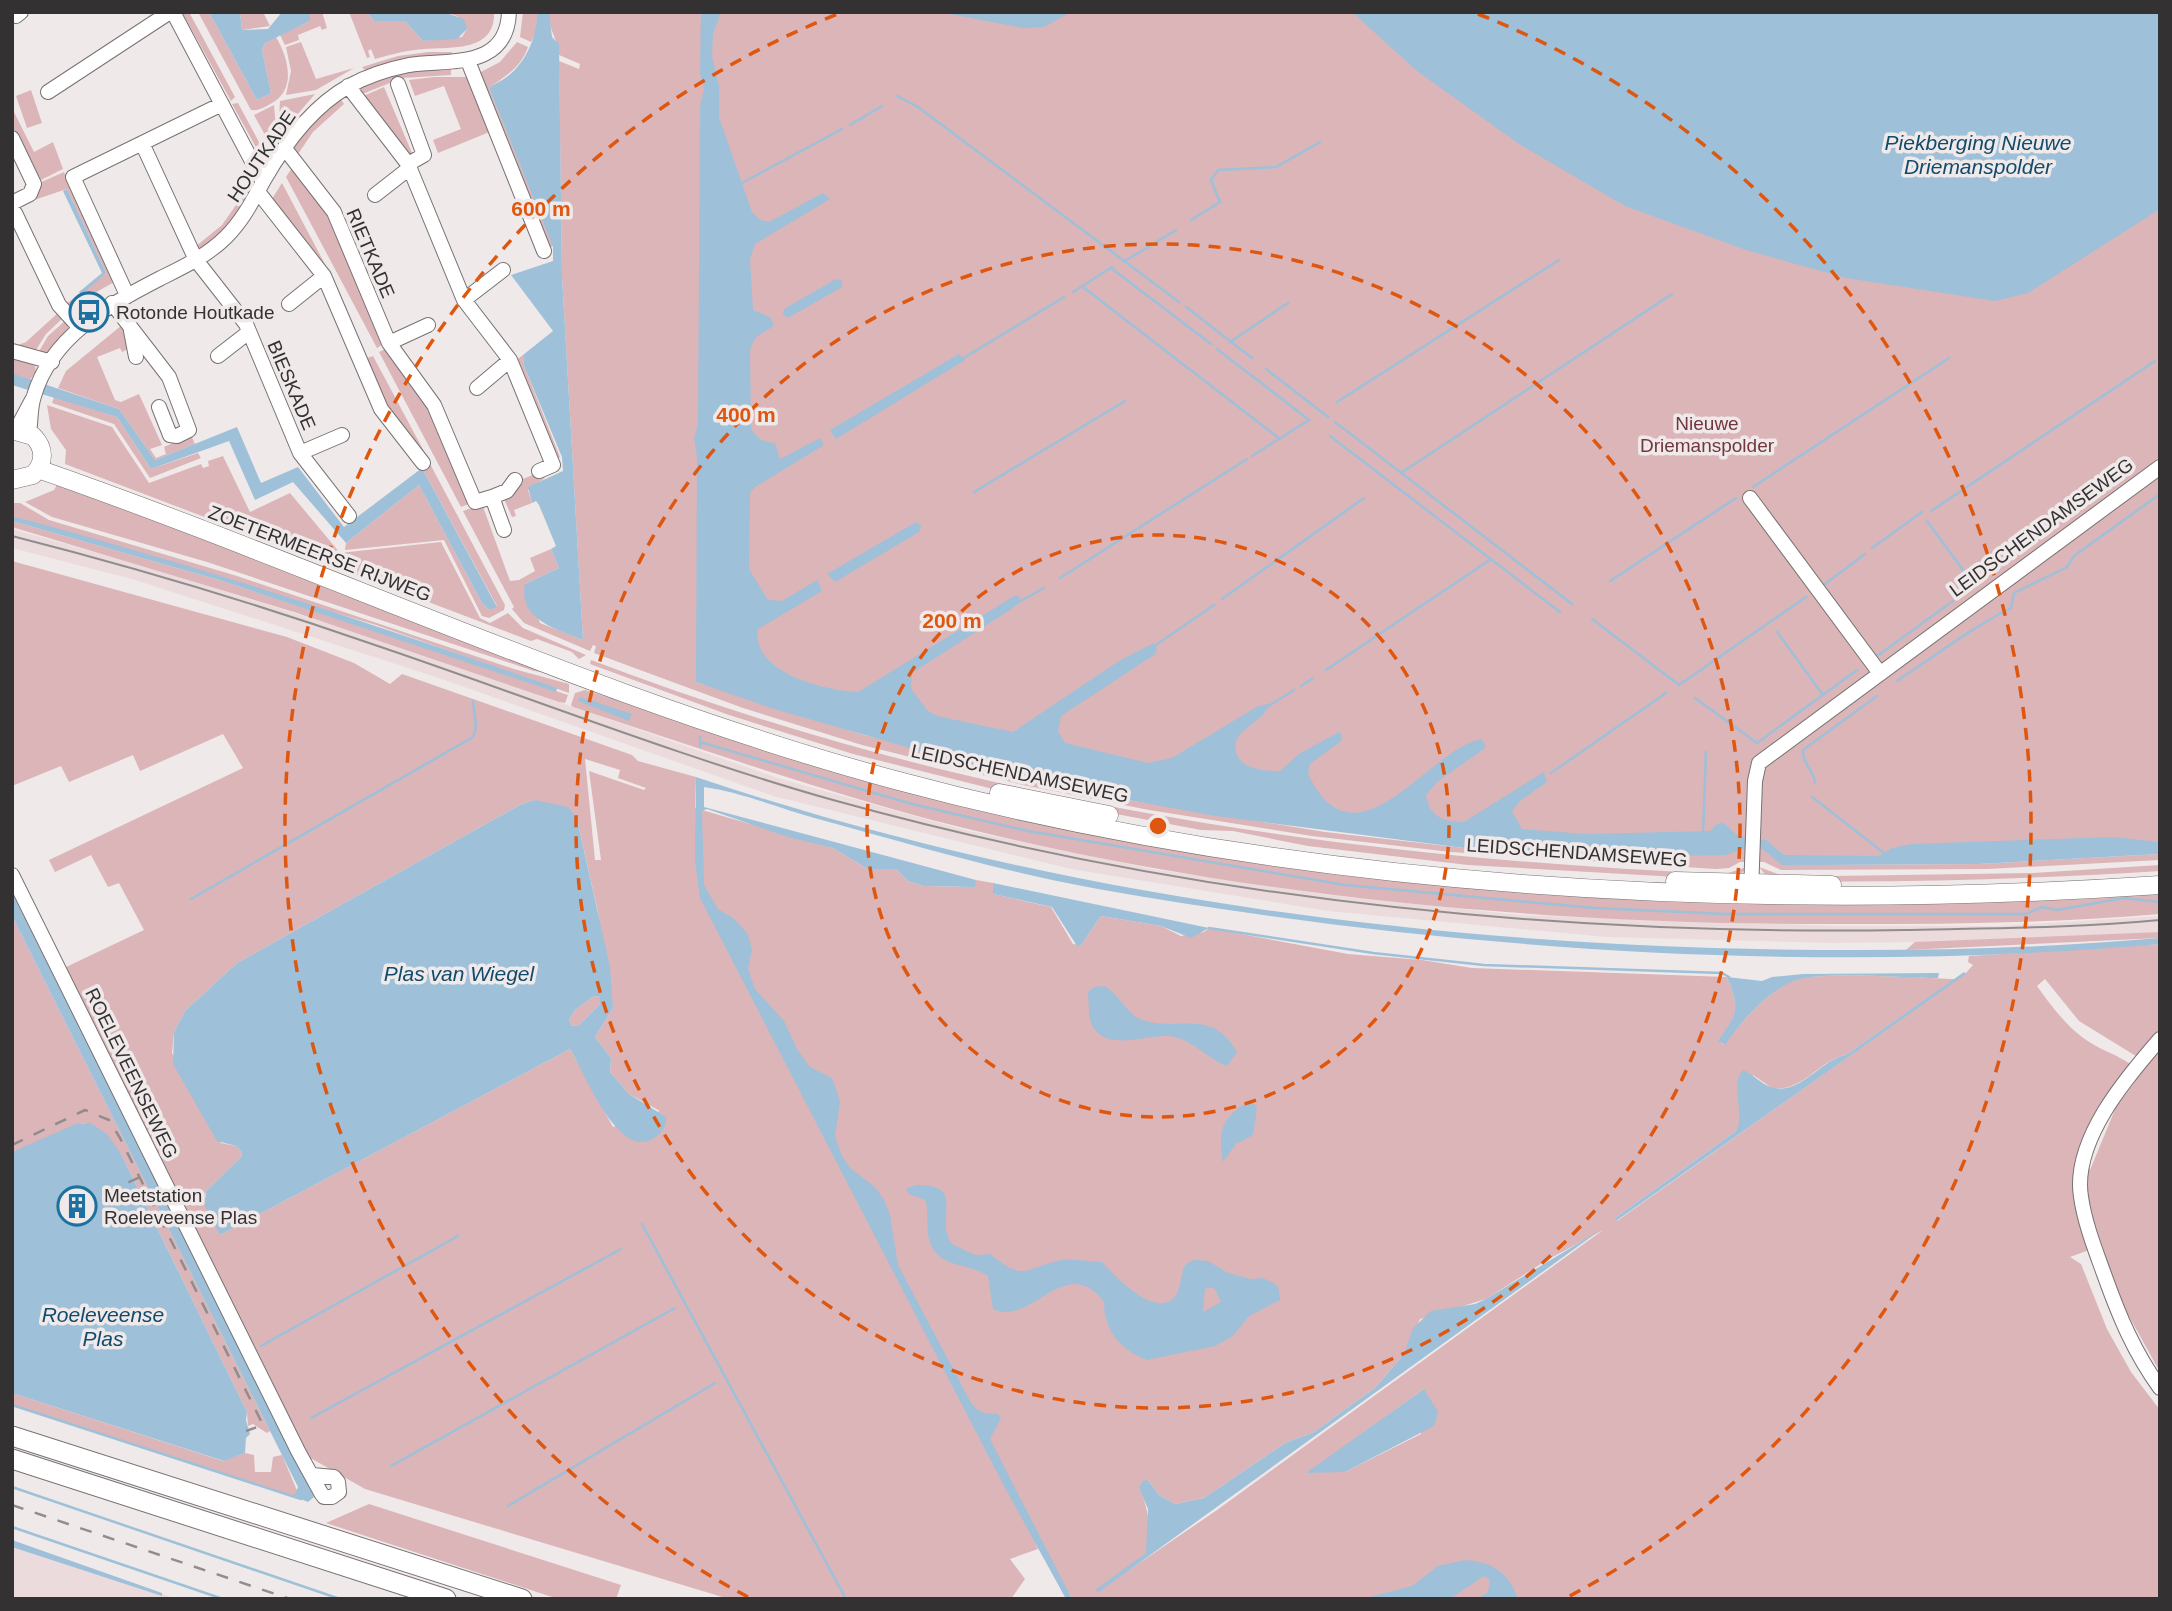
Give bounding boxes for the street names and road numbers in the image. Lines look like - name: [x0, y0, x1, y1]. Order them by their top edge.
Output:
- street label: HOUTKADE: [223, 107, 300, 206]
- street label: RIETKADE: [342, 205, 399, 301]
- street label: BIESKADE: [263, 337, 320, 433]
- street label: LEIDSCHENDAMSEWEG: [1945, 454, 2137, 601]
- street label: ZOETERMEERSE RIJWEG: [206, 501, 434, 606]
- street label: LEIDSCHENDAMSEWEG: [909, 740, 1131, 807]
- street label: LEIDSCHENDAMSEWEG: [1466, 834, 1688, 871]
- street label: ROELEVEENSEWEG: [81, 985, 182, 1162]

